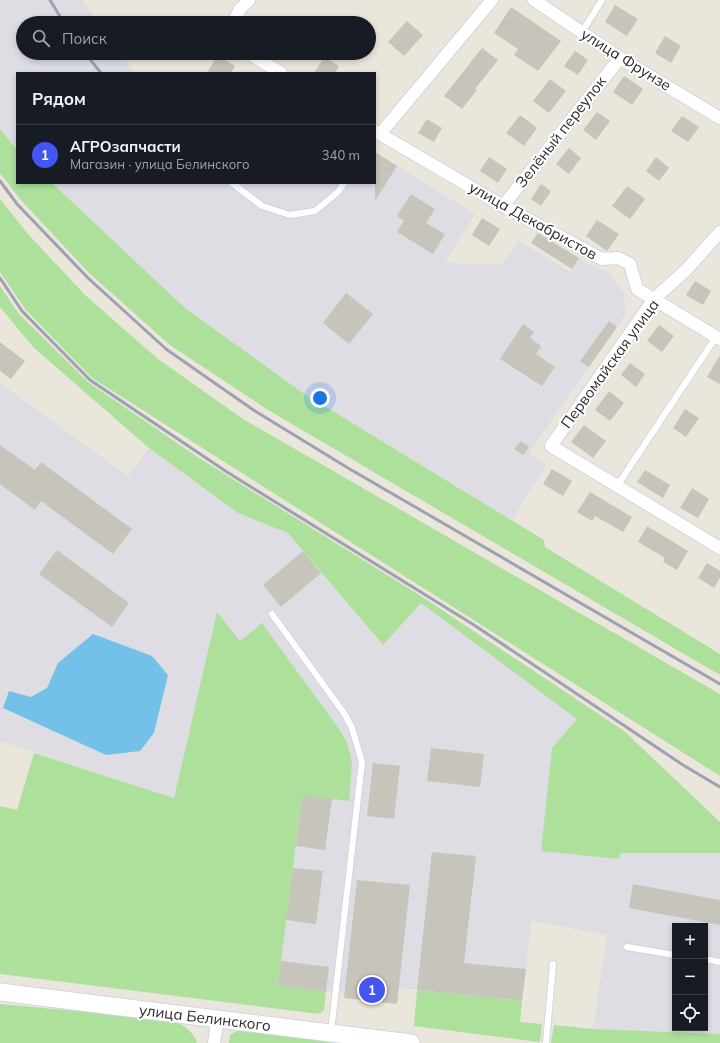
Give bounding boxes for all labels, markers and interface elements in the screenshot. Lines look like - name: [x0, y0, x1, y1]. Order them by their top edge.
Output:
- search box: [16, 16, 376, 60]
- street label: улица Фрунзе: [578, 24, 675, 95]
- icon: search: [30, 27, 52, 49]
- text: Поиск: [62, 29, 107, 48]
- street label: Зелёный переулок: [511, 72, 611, 191]
- text: Рядом: [32, 88, 86, 109]
- text: АГРОзапчасти: [70, 137, 181, 156]
- text: 1: [41, 147, 49, 163]
- text: 340 m: [322, 147, 360, 163]
- text: Магазин · улица Белинского: [70, 156, 250, 172]
- street label: улица Декабристов: [466, 177, 601, 264]
- street label: Первомайская улица: [556, 295, 663, 432]
- your location: [310, 388, 330, 408]
- map controls: [672, 923, 708, 1031]
- button: +: [672, 923, 708, 959]
- button: −: [672, 959, 708, 995]
- pin: 1: [359, 975, 385, 1005]
- button: locate: [672, 995, 708, 1031]
- street label: улица Белинского: [138, 1000, 272, 1035]

